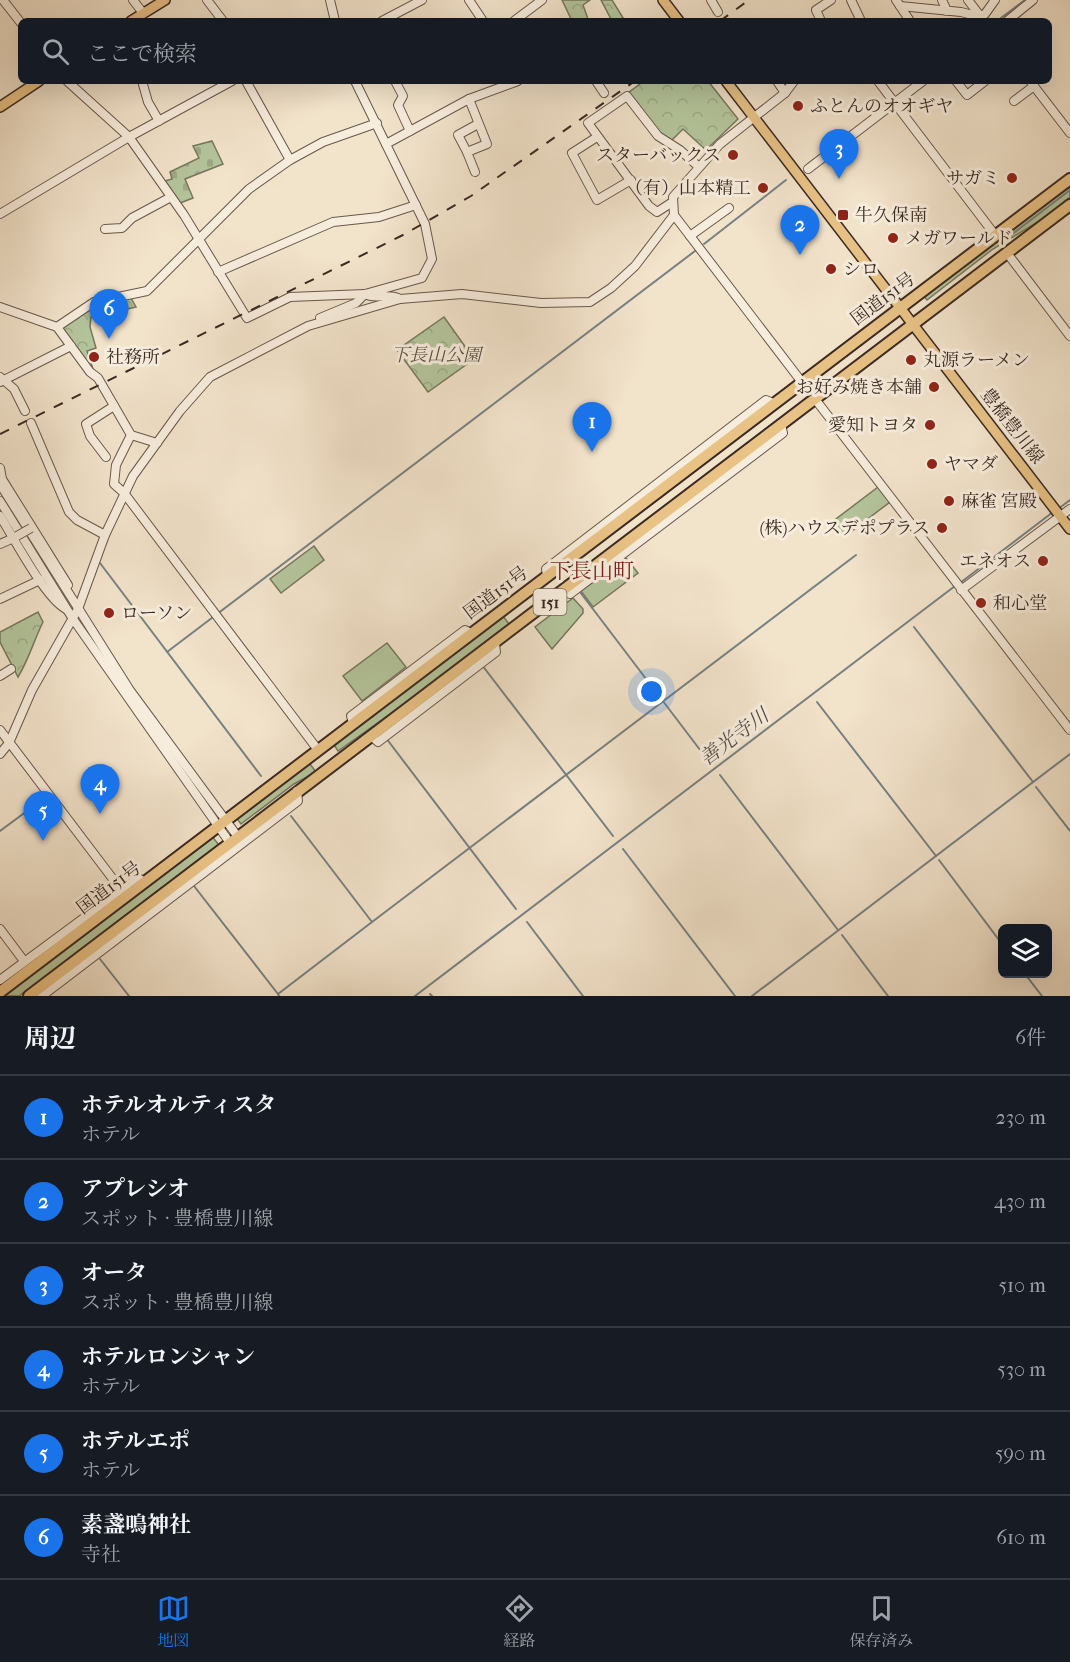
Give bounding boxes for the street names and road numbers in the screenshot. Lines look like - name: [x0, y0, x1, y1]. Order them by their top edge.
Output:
- street label: 国道151号: [847, 268, 919, 330]
- street label: 豊橋豊川線: [976, 384, 1048, 468]
- street label: 国道151号: [460, 562, 532, 624]
- road number: 151: [534, 589, 566, 615]
- street label: 国道151号: [73, 857, 145, 919]

